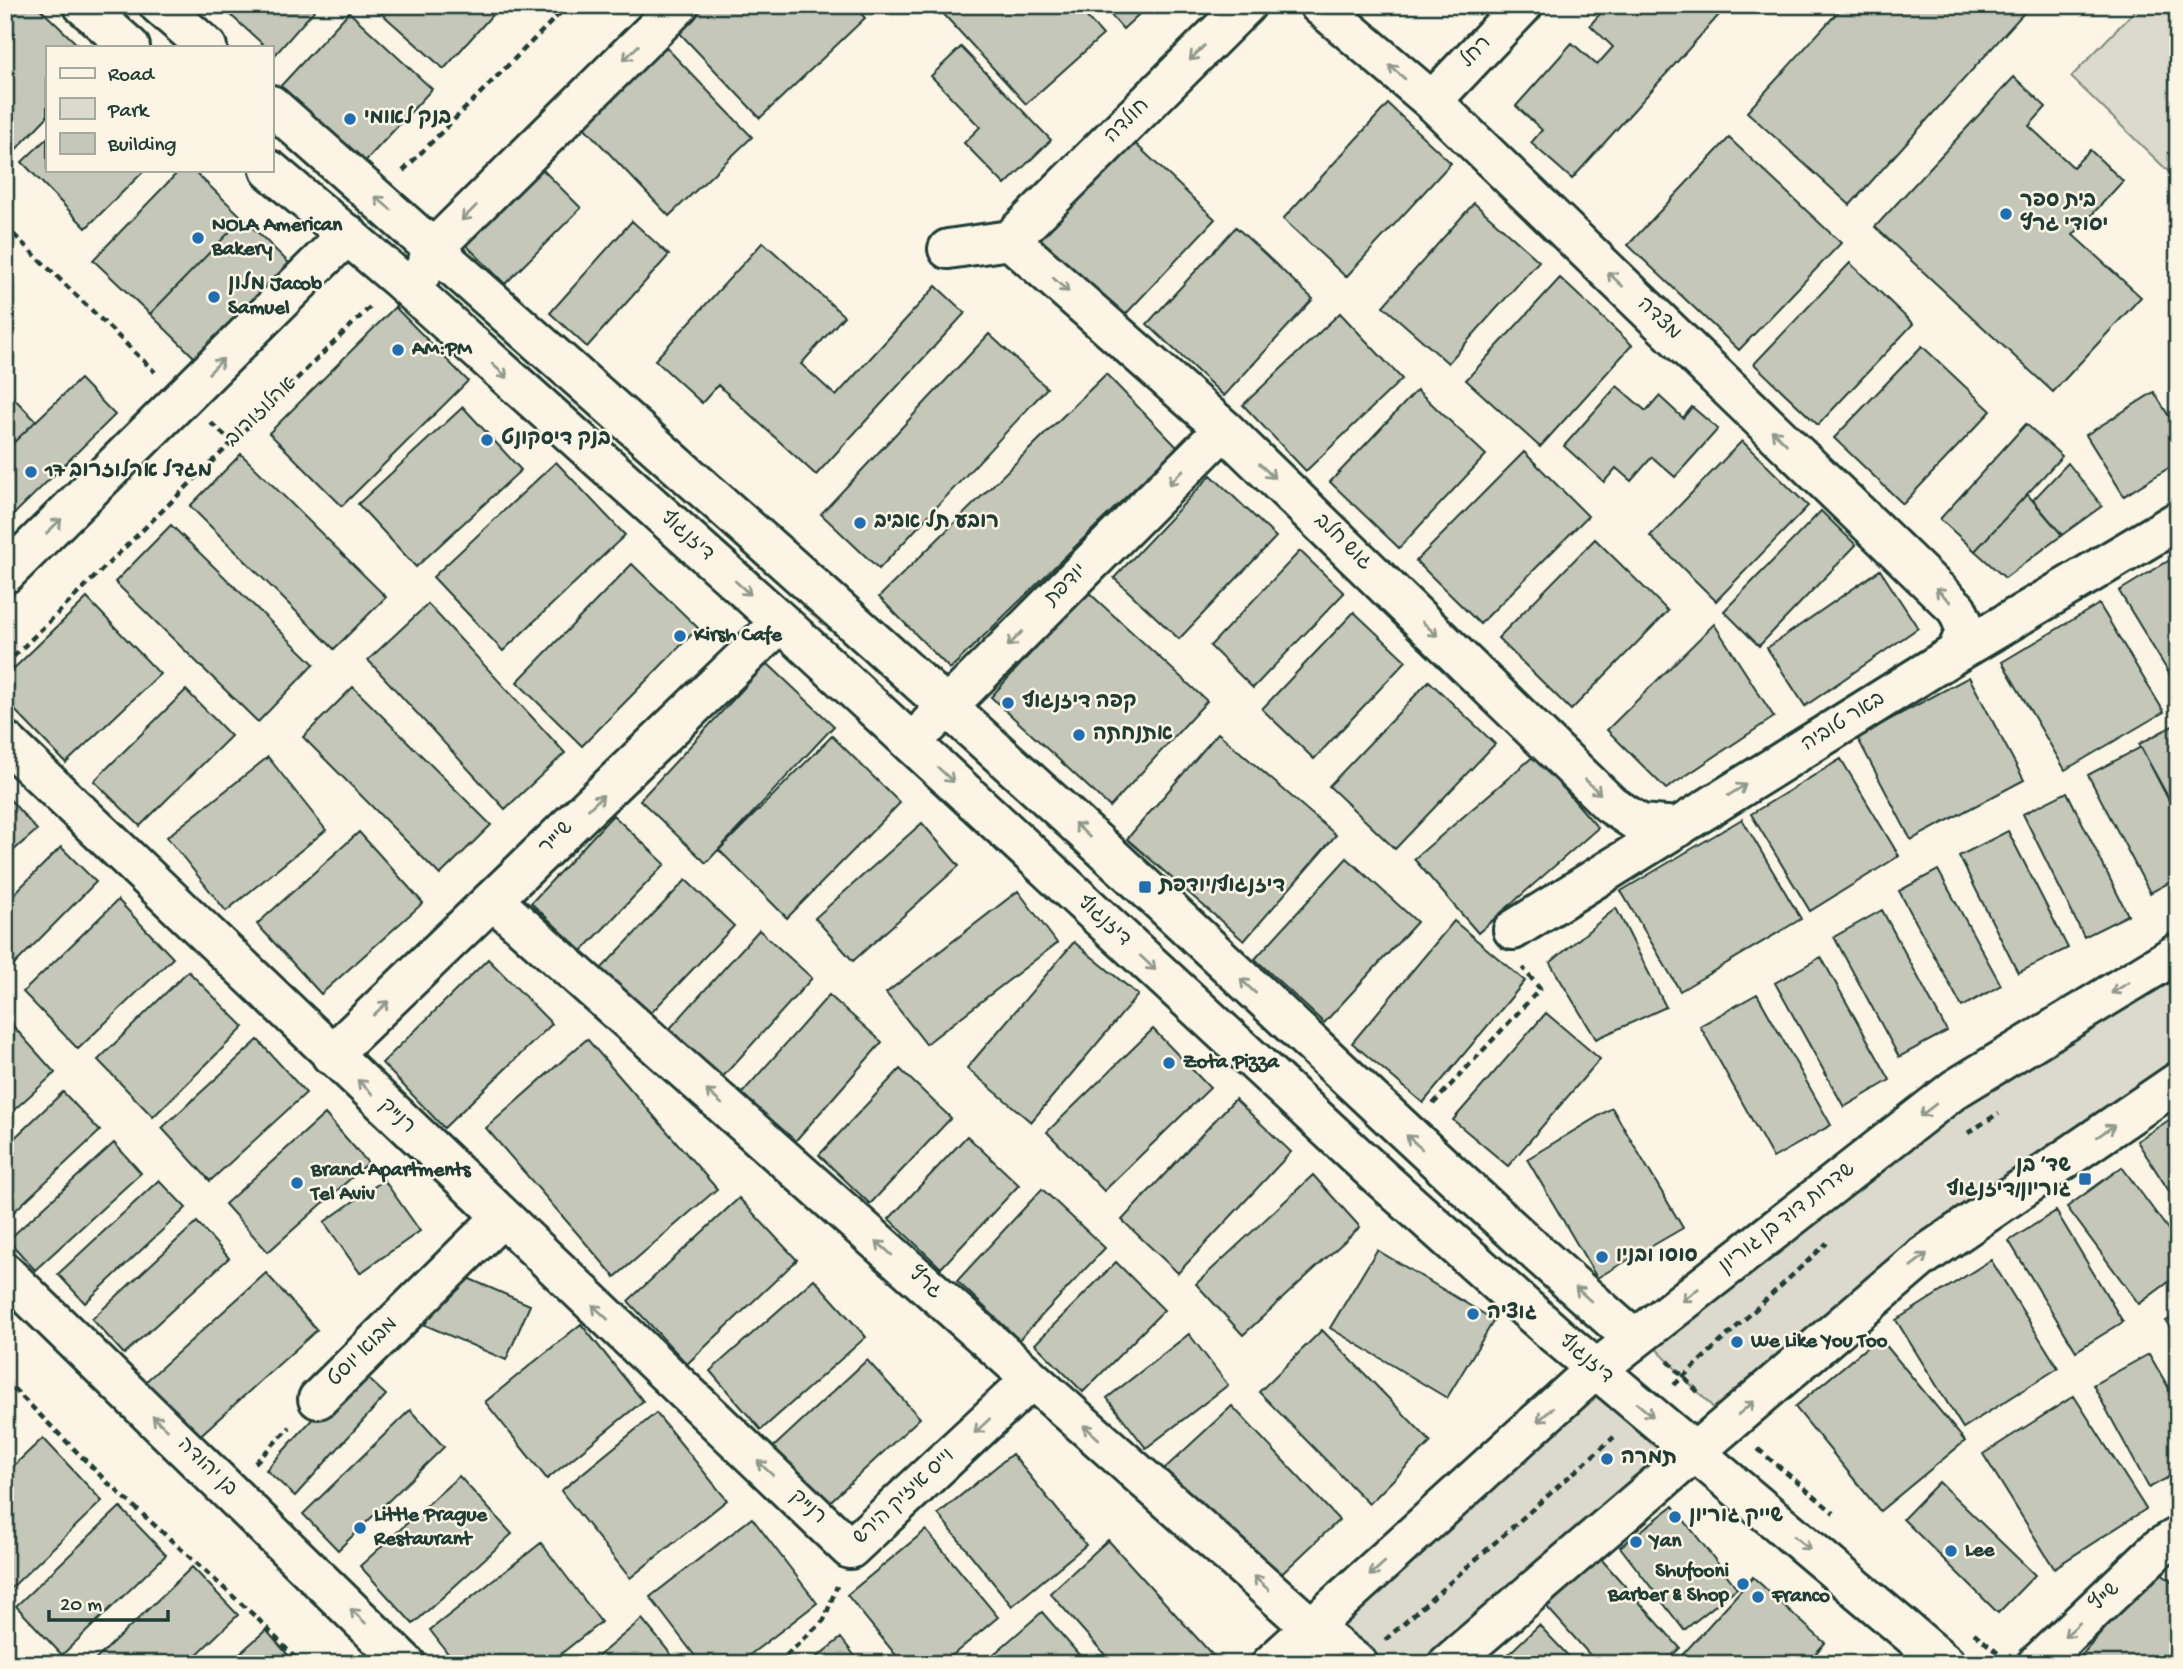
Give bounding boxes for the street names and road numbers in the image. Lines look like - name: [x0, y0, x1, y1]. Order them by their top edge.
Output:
- street label: רחל: [1455, 31, 1498, 74]
- street label: חולדה: [1099, 93, 1156, 150]
- street label: מצדה: [1631, 293, 1685, 347]
- street label: ארלוזורוב: [220, 371, 303, 453]
- street label: דיזנגוף: [654, 505, 719, 568]
- street label: גוש חלב: [1308, 508, 1378, 577]
- street label: יודפת: [1040, 560, 1093, 613]
- street label: באר טוביה: [1798, 688, 1890, 758]
- street label: שי"ר: [535, 817, 579, 861]
- street label: דיזנגוף: [1071, 890, 1136, 953]
- street label: רנ"ק: [373, 1094, 419, 1140]
- street label: שדרות דוד בן גוריון: [1715, 1158, 1861, 1280]
- street label: גרץ: [902, 1261, 947, 1306]
- street label: מבוא יוסט: [324, 1313, 404, 1393]
- street label: דיזנגוף: [1553, 1329, 1618, 1391]
- street label: בן יהודה: [171, 1433, 241, 1503]
- street label: וייס איזיק הירש: [849, 1445, 961, 1551]
- street label: רנ"ק: [784, 1485, 830, 1531]
- street label: ש"ץ: [2084, 1576, 2126, 1618]

